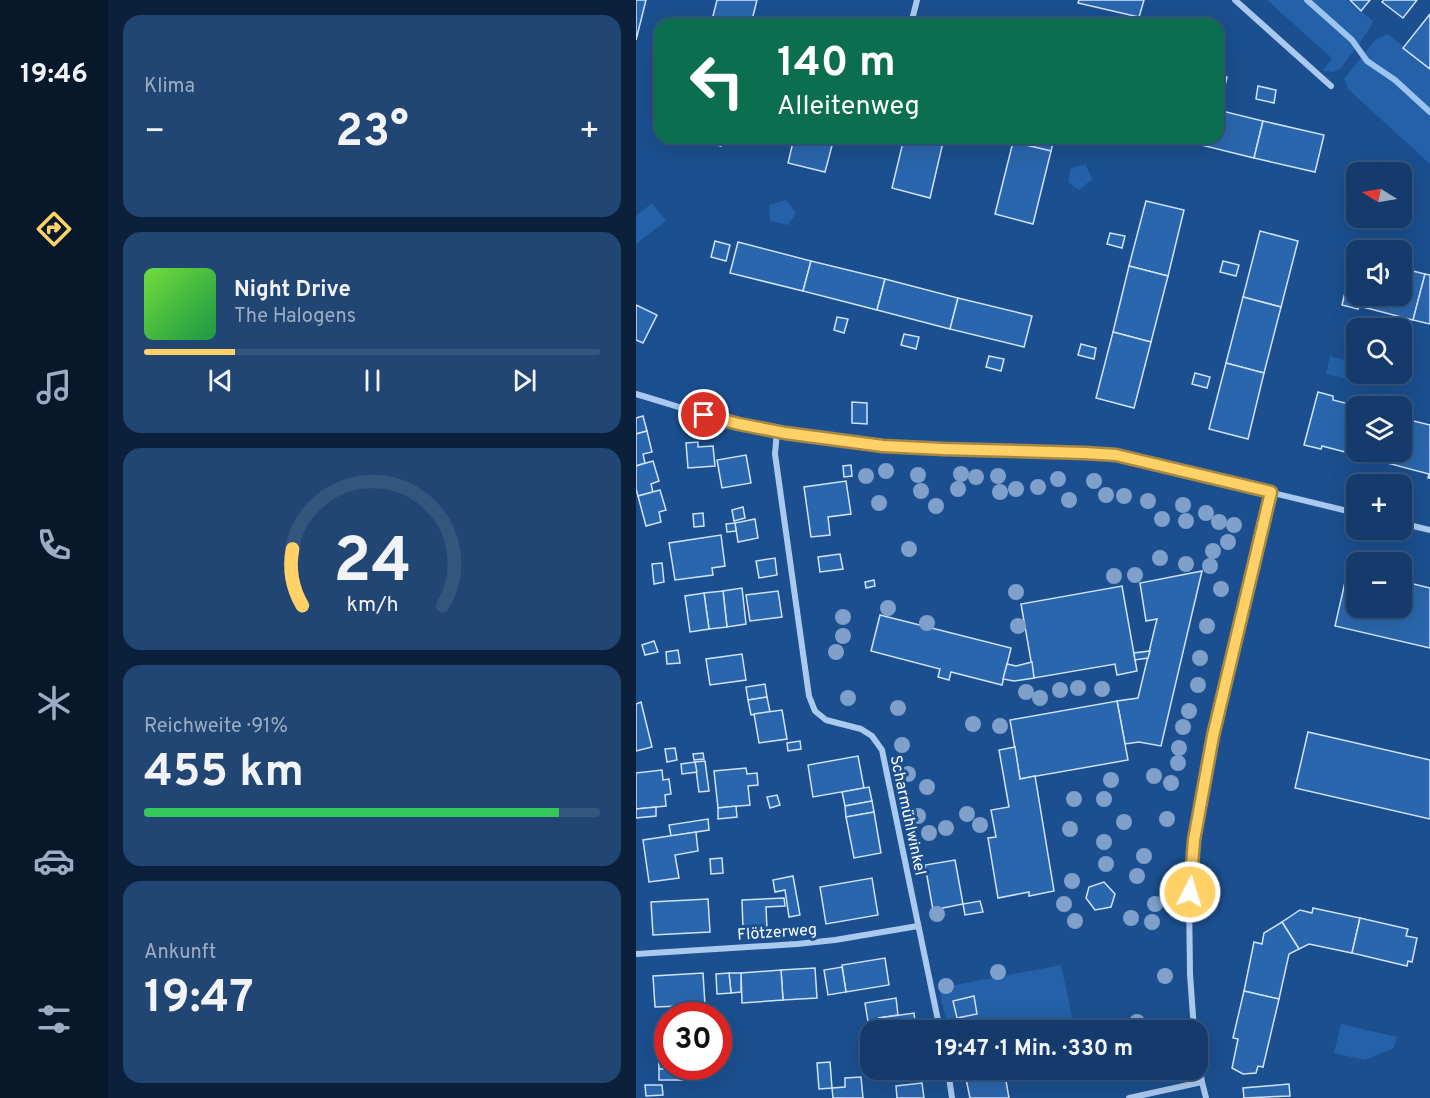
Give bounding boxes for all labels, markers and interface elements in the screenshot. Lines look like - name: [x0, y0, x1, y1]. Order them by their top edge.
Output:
- text: 140 m: [777, 38, 896, 91]
- icon: left: [678, 42, 756, 120]
- text: 19:46: [20, 58, 88, 92]
- text: Klima: [144, 74, 195, 100]
- text: Alleitenweg: [777, 90, 920, 124]
- text: 23°: [335, 105, 409, 162]
- text: −: [144, 112, 165, 154]
- text: +: [579, 112, 600, 154]
- north arrow: [1346, 162, 1412, 228]
- map controls: [1346, 162, 1412, 618]
- icon: directions: [33, 208, 75, 250]
- button: sound: [1346, 240, 1412, 306]
- text: Night Drive: [234, 277, 351, 304]
- text: The Halogens: [234, 304, 356, 330]
- button: search: [1346, 318, 1412, 384]
- icon: previous: [204, 364, 237, 397]
- icon: pause: [356, 364, 389, 397]
- icon: next: [508, 364, 541, 397]
- icon: music: [33, 366, 75, 408]
- pin: [678, 389, 729, 440]
- button: layers: [1346, 396, 1412, 462]
- icon: arrive: [687, 398, 720, 431]
- button: +: [1346, 474, 1412, 540]
- icon: phone: [33, 524, 75, 566]
- text: 24: [333, 525, 411, 604]
- button: −: [1346, 552, 1412, 618]
- text: km/h: [346, 592, 398, 619]
- icon: climate: [33, 682, 75, 724]
- text: Reichweite · 91%: [144, 714, 288, 740]
- text: 455 km: [144, 745, 304, 802]
- street label: Scharmühlwinkel: [885, 754, 930, 877]
- icon: car: [33, 840, 75, 882]
- position arrow: [1158, 860, 1222, 924]
- street label: Flötzerweg: [737, 920, 818, 946]
- text: Ankunft: [144, 940, 216, 966]
- text: 19:47: [144, 971, 254, 1028]
- icon: filters: [33, 998, 75, 1040]
- speed limit sign: 30: [654, 1002, 732, 1080]
- text: 19:47 · 1 Min. · 330 m: [935, 1036, 1133, 1063]

